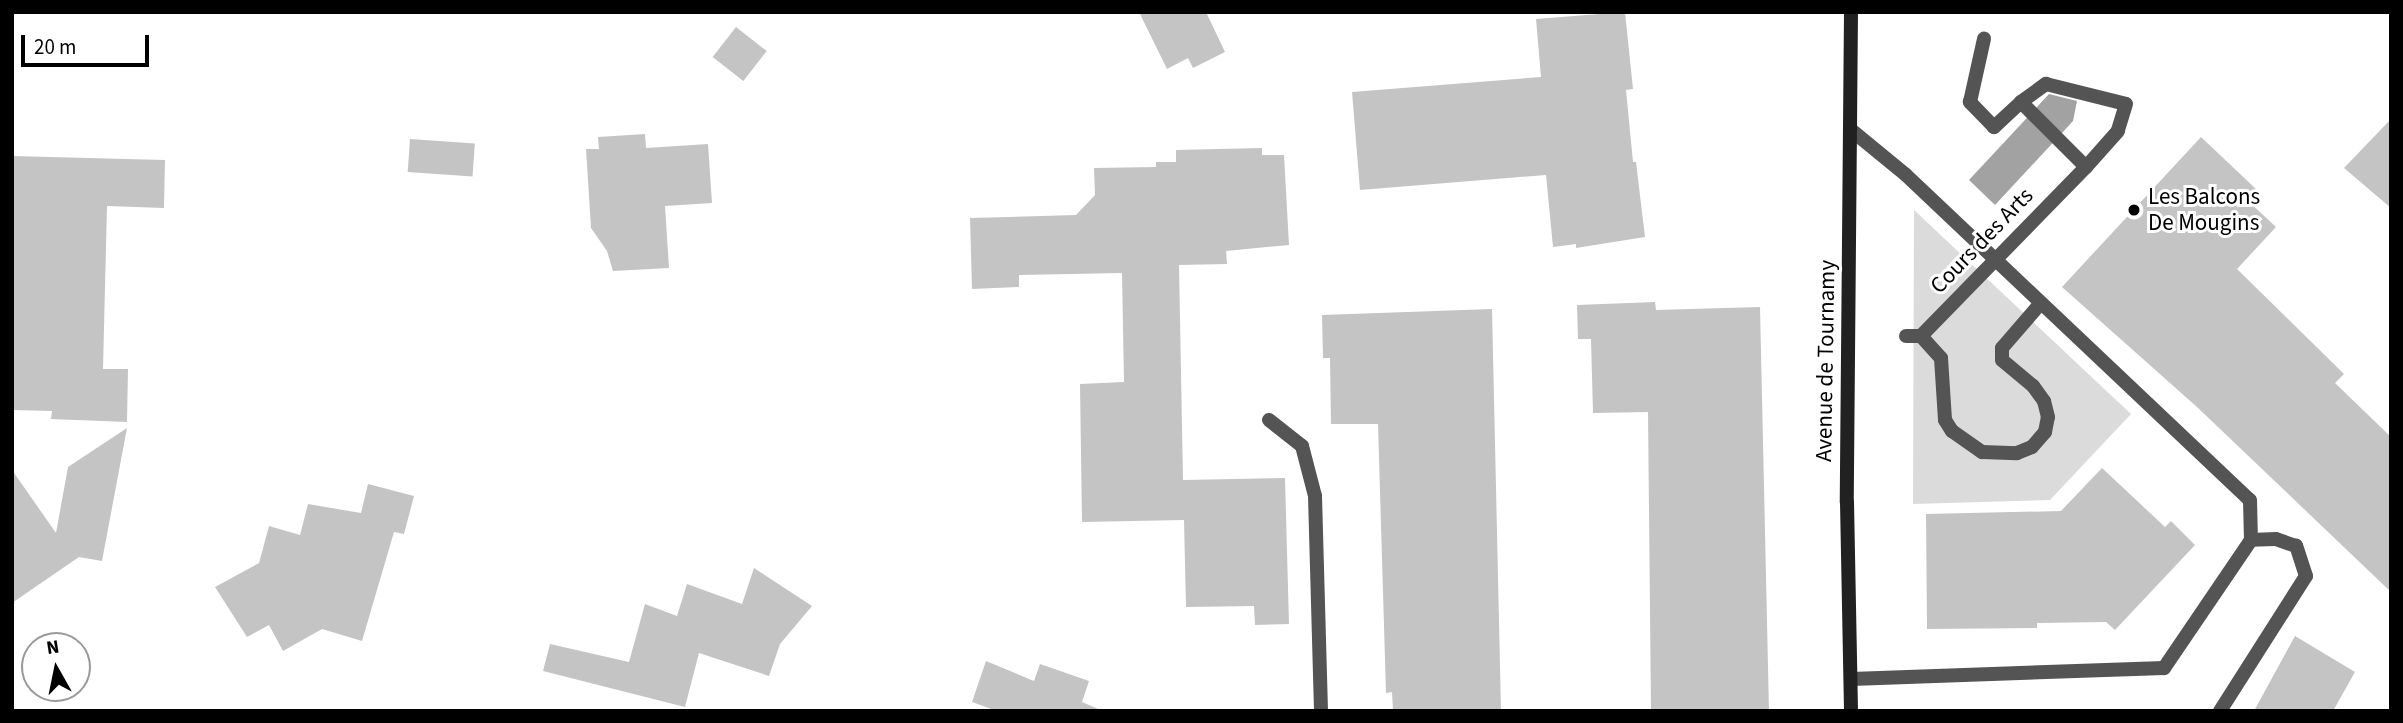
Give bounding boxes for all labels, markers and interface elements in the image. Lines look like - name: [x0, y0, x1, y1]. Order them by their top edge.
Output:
- scale bar: [24, 21, 152, 65]
- text: 20 m: [34, 32, 76, 62]
- street label: Cours des Arts: [1925, 182, 2039, 300]
- place label: Les Balcons De Mougins: [2148, 183, 2260, 237]
- marker: Les Balcons De Mougins: [2126, 202, 2142, 218]
- street label: Avenue de Tournamy: [1810, 260, 1842, 462]
- north arrow: [21, 632, 91, 702]
- text: N: [45, 633, 61, 662]

